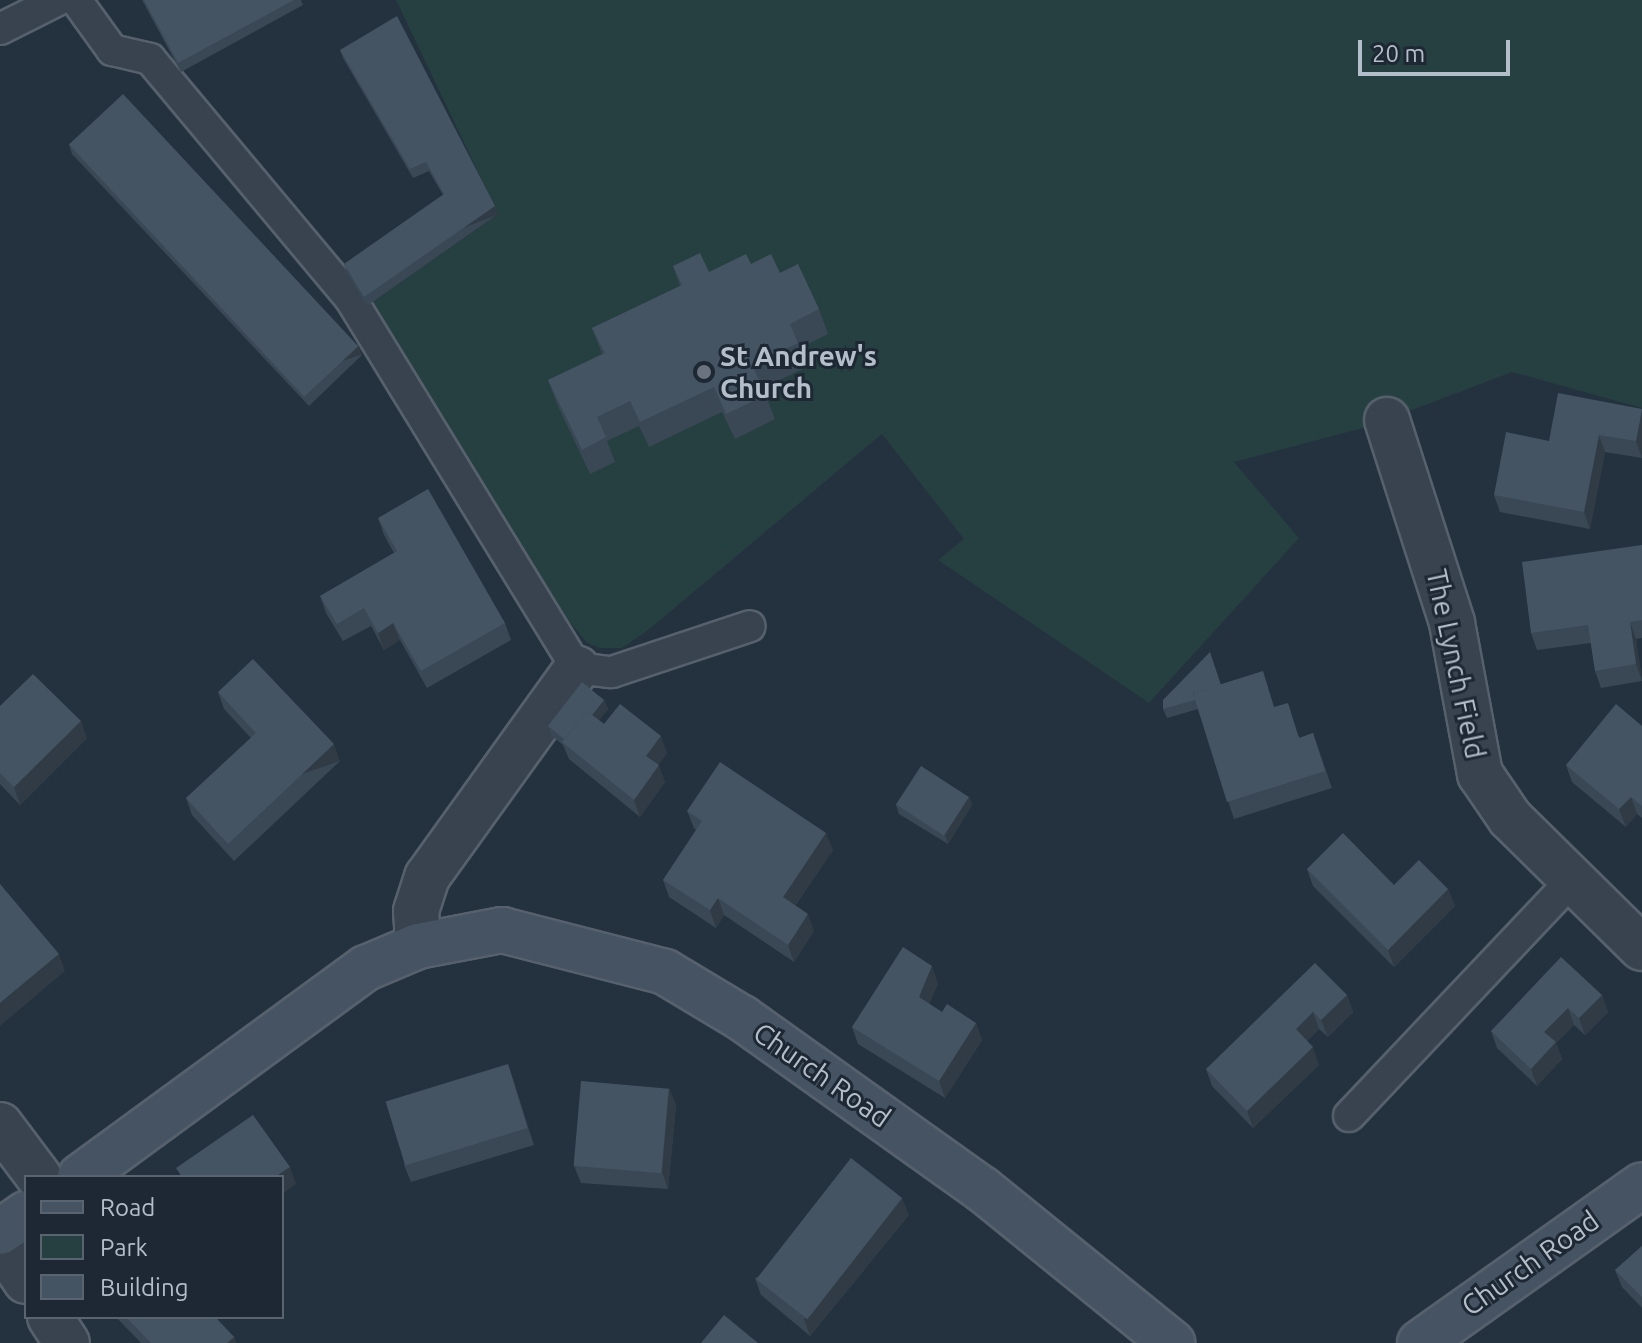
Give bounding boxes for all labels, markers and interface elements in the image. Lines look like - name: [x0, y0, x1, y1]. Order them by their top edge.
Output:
- scale bar: [1362, 24, 1514, 74]
- text: 20 m: [1372, 40, 1425, 67]
- place label: St Andrew's Church: [720, 339, 877, 405]
- marker: St Andrew's Church: [695, 363, 713, 381]
- street label: The Lynch Field: [1420, 566, 1492, 762]
- street label: Church Road: [747, 1015, 897, 1135]
- legend: [24, 1175, 284, 1319]
- text: Road: [100, 1194, 155, 1221]
- street label: Church Road: [1455, 1203, 1605, 1323]
- text: Park: [100, 1234, 148, 1261]
- text: Building: [100, 1274, 188, 1301]

